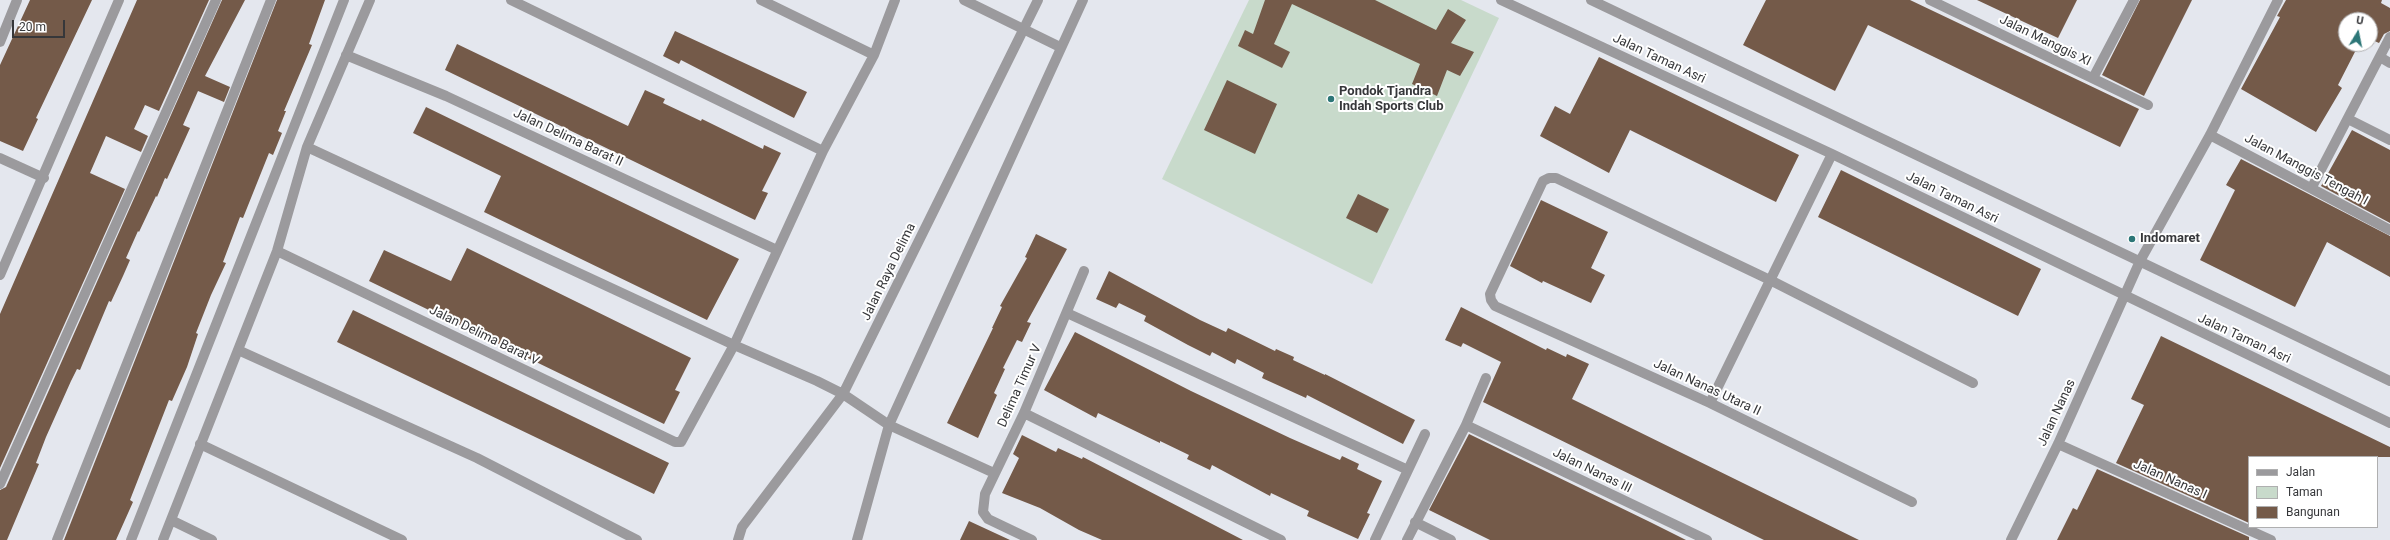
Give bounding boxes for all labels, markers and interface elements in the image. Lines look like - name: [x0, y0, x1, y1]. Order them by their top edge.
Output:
- scale bar: [14, 12, 67, 38]
- street label: Jalan Manggis XI: [1997, 12, 2093, 70]
- north arrow: [2338, 12, 2378, 52]
- text: U: [2355, 14, 2365, 28]
- text: 20 m: [19, 20, 46, 34]
- street label: Jalan Taman Asri: [1610, 31, 1708, 87]
- place label: Pondok Tjandra Indah Sports Club: [1339, 84, 1443, 115]
- marker: Pondok Tjandra Indah Sports Club: [1326, 94, 1336, 104]
- street label: Jalan Delima Barat II: [511, 106, 625, 170]
- street label: Jalan Manggis Tengah I: [2242, 131, 2370, 209]
- street label: Jalan Taman Asri: [1903, 169, 2001, 227]
- street label: Jalan Raya Delima: [859, 221, 919, 323]
- place label: Indomaret: [2140, 231, 2200, 247]
- marker: Indomaret: [2127, 234, 2137, 244]
- street label: Jalan Delima Barat V: [426, 303, 542, 369]
- street label: Jalan Taman Asri: [2195, 311, 2293, 367]
- street label: Delima Timur V: [995, 342, 1045, 430]
- street label: Jalan Nanas Utara II: [1651, 356, 1763, 420]
- street label: Jalan Nanas: [2035, 377, 2079, 449]
- street label: Jalan Nanas III: [1550, 445, 1634, 497]
- legend: [2248, 456, 2378, 528]
- street label: Jalan Nanas I: [2131, 457, 2209, 503]
- text: Jalan: [2286, 465, 2315, 479]
- text: Taman: [2286, 485, 2323, 499]
- text: Bangunan: [2286, 505, 2340, 519]

